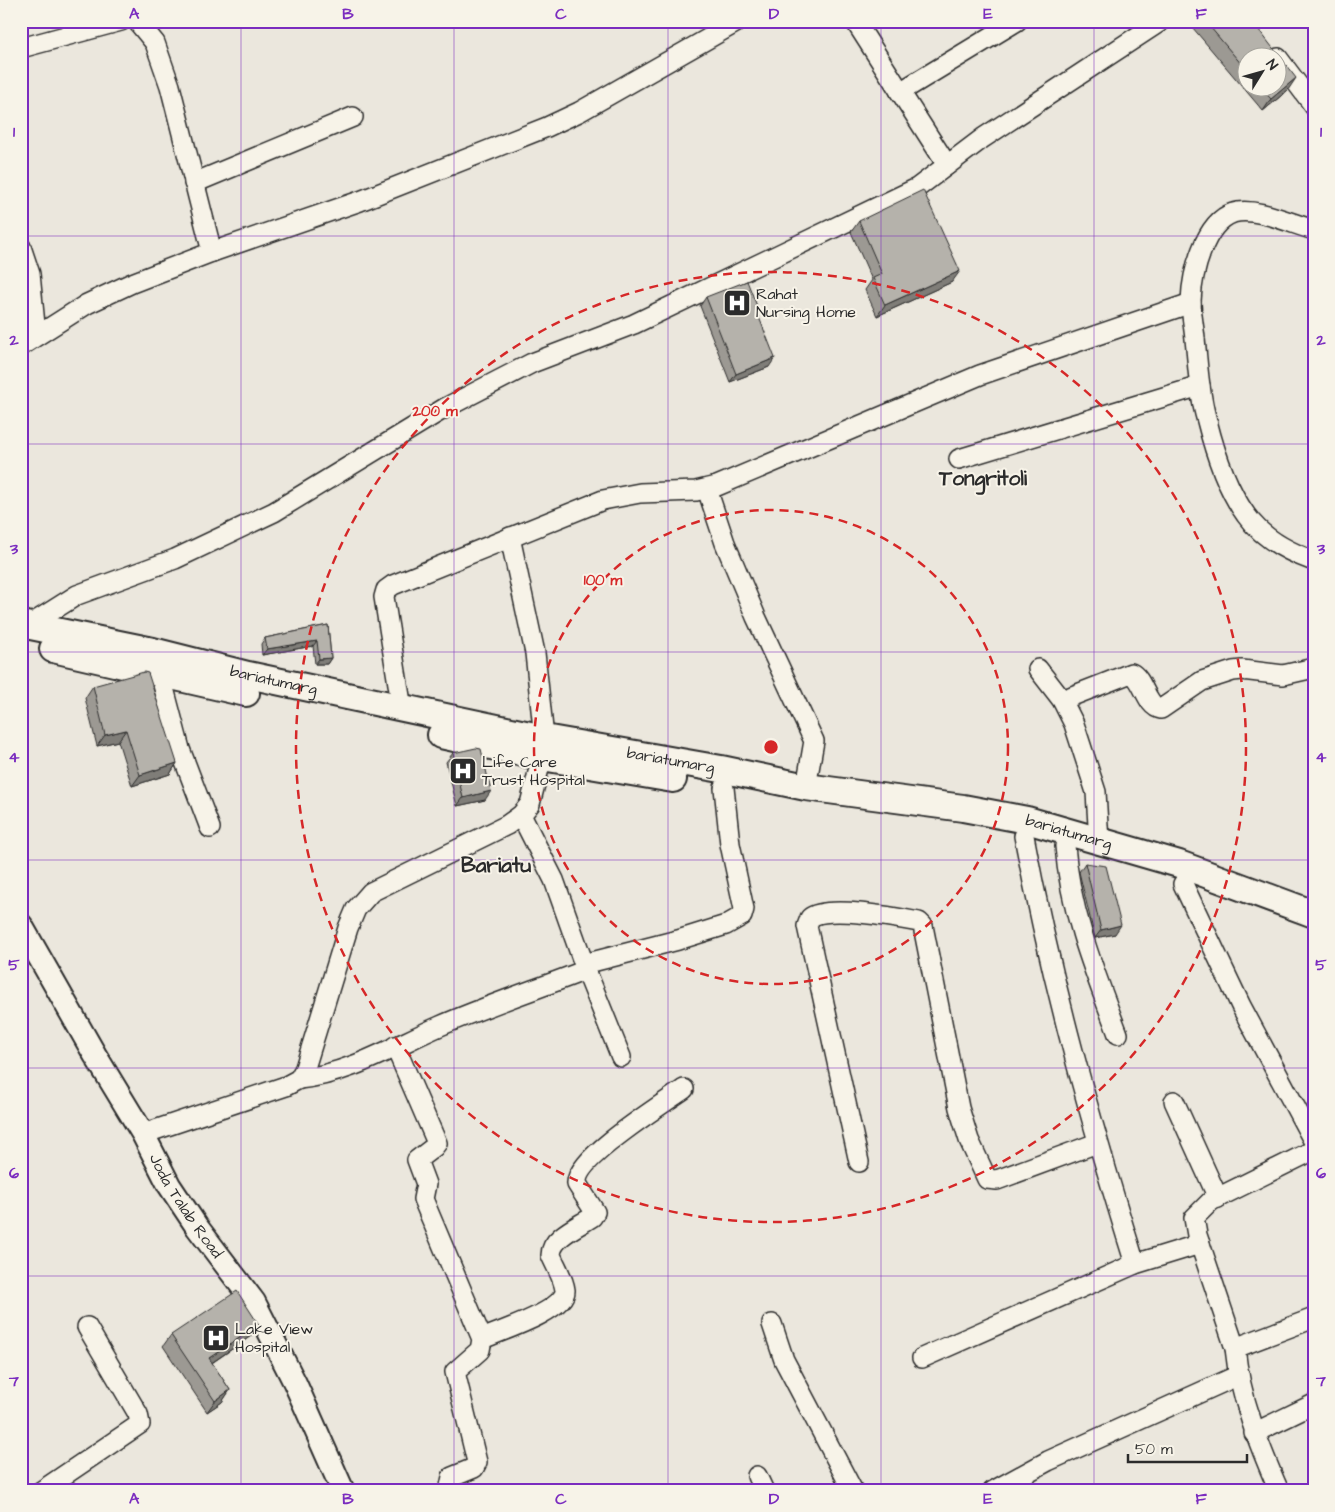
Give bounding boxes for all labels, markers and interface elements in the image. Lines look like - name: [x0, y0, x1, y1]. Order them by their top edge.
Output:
- text: A: [129, 3, 140, 25]
- text: B: [342, 3, 354, 25]
- text: C: [555, 3, 567, 25]
- text: D: [769, 3, 780, 25]
- text: E: [983, 3, 993, 25]
- text: F: [1195, 3, 1207, 25]
- north arrow: [1238, 48, 1288, 98]
- text: N: [1261, 55, 1282, 74]
- text: 1: [13, 121, 16, 143]
- text: 1: [1320, 121, 1323, 143]
- place label: Rahat Nursing Home: [756, 283, 856, 324]
- hospital icon: Rahat Nursing Home: [722, 288, 752, 318]
- text: 2: [8, 329, 19, 351]
- text: 2: [1315, 329, 1326, 351]
- text: 200 m: [411, 401, 458, 422]
- district label: Tongritoli: [938, 464, 1028, 495]
- text: 3: [9, 538, 19, 560]
- text: 3: [1316, 538, 1326, 560]
- text: 100 m: [584, 570, 623, 591]
- street label: bariatumarg: [228, 660, 319, 701]
- centre of rings: [762, 738, 780, 756]
- street label: bariatumarg: [625, 742, 716, 780]
- text: 4: [9, 746, 20, 768]
- text: 4: [1316, 746, 1327, 768]
- place label: Life Care Trust Hospital: [482, 751, 585, 791]
- hospital icon: Life Care Trust Hospital: [448, 756, 478, 786]
- street label: bariatumarg: [1023, 809, 1115, 856]
- district label: Bariatu: [461, 851, 531, 880]
- text: 5: [8, 954, 20, 976]
- text: 5: [1315, 954, 1327, 976]
- street label: Joda Talab Road: [144, 1150, 228, 1263]
- text: 6: [9, 1162, 19, 1184]
- text: 6: [1316, 1162, 1326, 1184]
- place label: Lake View Hospital: [235, 1318, 313, 1358]
- hospital icon: Lake View Hospital: [201, 1323, 231, 1353]
- text: 7: [8, 1370, 19, 1392]
- text: 7: [1315, 1370, 1326, 1392]
- scale bar: [1128, 1432, 1246, 1464]
- text: 50 m: [1135, 1439, 1173, 1460]
- text: A: [129, 1488, 140, 1510]
- text: B: [342, 1488, 354, 1510]
- text: C: [555, 1488, 567, 1510]
- text: D: [769, 1488, 780, 1510]
- text: E: [983, 1488, 993, 1510]
- text: F: [1195, 1488, 1207, 1510]

